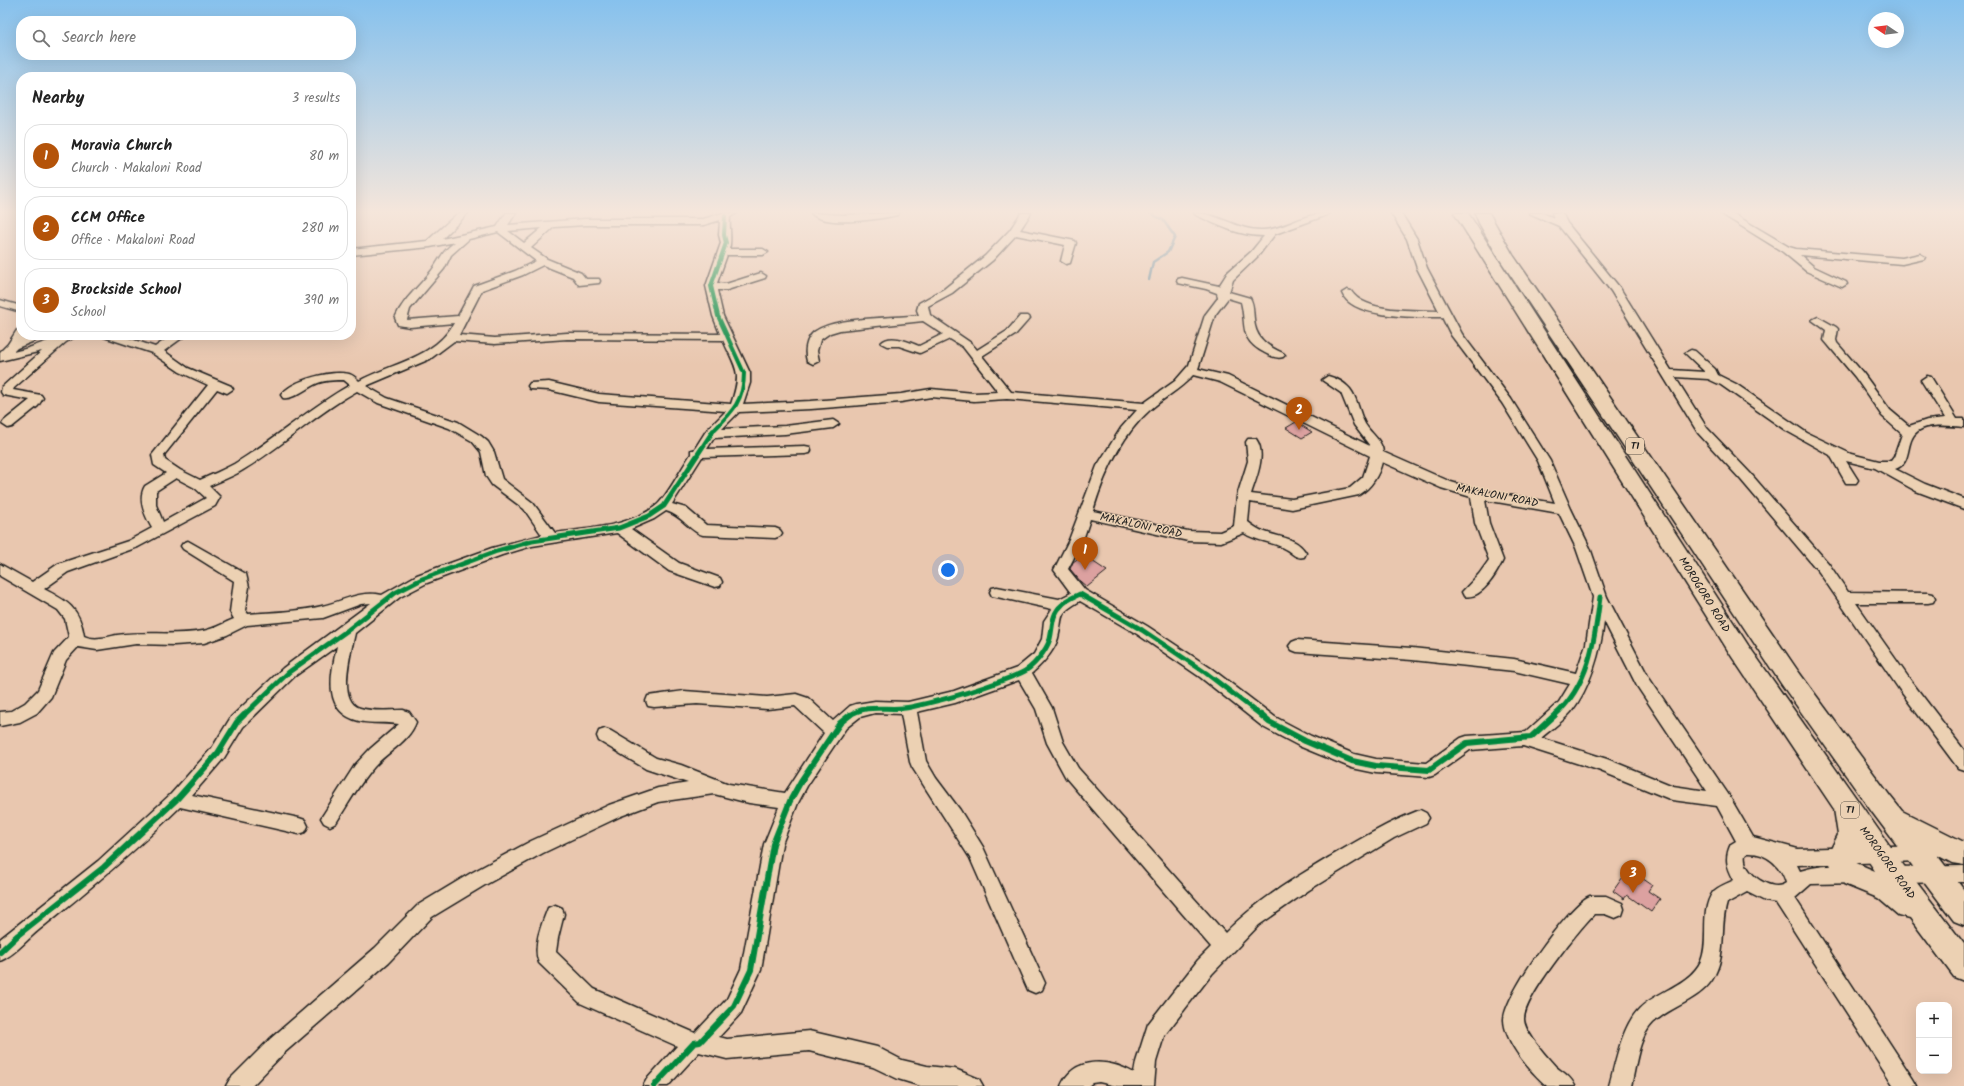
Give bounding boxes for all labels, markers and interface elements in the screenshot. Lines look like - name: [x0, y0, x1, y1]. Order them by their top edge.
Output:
- north arrow: [1868, 12, 1904, 48]
- search box: [16, 16, 356, 60]
- text: Search here: [62, 26, 136, 50]
- icon: search: [30, 27, 52, 49]
- text: Nearby: [32, 85, 84, 112]
- text: 3 results: [292, 88, 340, 109]
- text: Moravia Church: [71, 134, 172, 158]
- text: 1: [44, 146, 48, 167]
- text: 80 m: [309, 146, 339, 167]
- text: Church · Makaloni Road: [71, 158, 202, 179]
- text: CCM Office: [71, 206, 145, 230]
- text: 2: [42, 218, 50, 239]
- text: 280 m: [302, 218, 339, 239]
- text: Office · Makaloni Road: [71, 230, 195, 251]
- text: Brockside School: [71, 278, 181, 302]
- text: 3: [42, 290, 50, 311]
- text: 390 m: [303, 290, 339, 311]
- text: School: [71, 302, 106, 323]
- pin: 2: [1286, 397, 1312, 430]
- road number: T1: [1626, 438, 1644, 454]
- street label: MAKALONI ROAD: [1454, 479, 1540, 513]
- street label: MAKALONI ROAD: [1098, 509, 1184, 543]
- pin: 1: [1072, 537, 1098, 570]
- street label: MOROGORO ROAD: [1673, 554, 1735, 636]
- your location: [938, 560, 958, 580]
- road number: T1: [1841, 802, 1859, 818]
- street label: MOROGORO ROAD: [1854, 823, 1920, 903]
- pin: 3: [1620, 860, 1646, 893]
- map controls: [1916, 1002, 1952, 1074]
- button: +: [1916, 1002, 1952, 1038]
- button: −: [1916, 1038, 1952, 1074]

